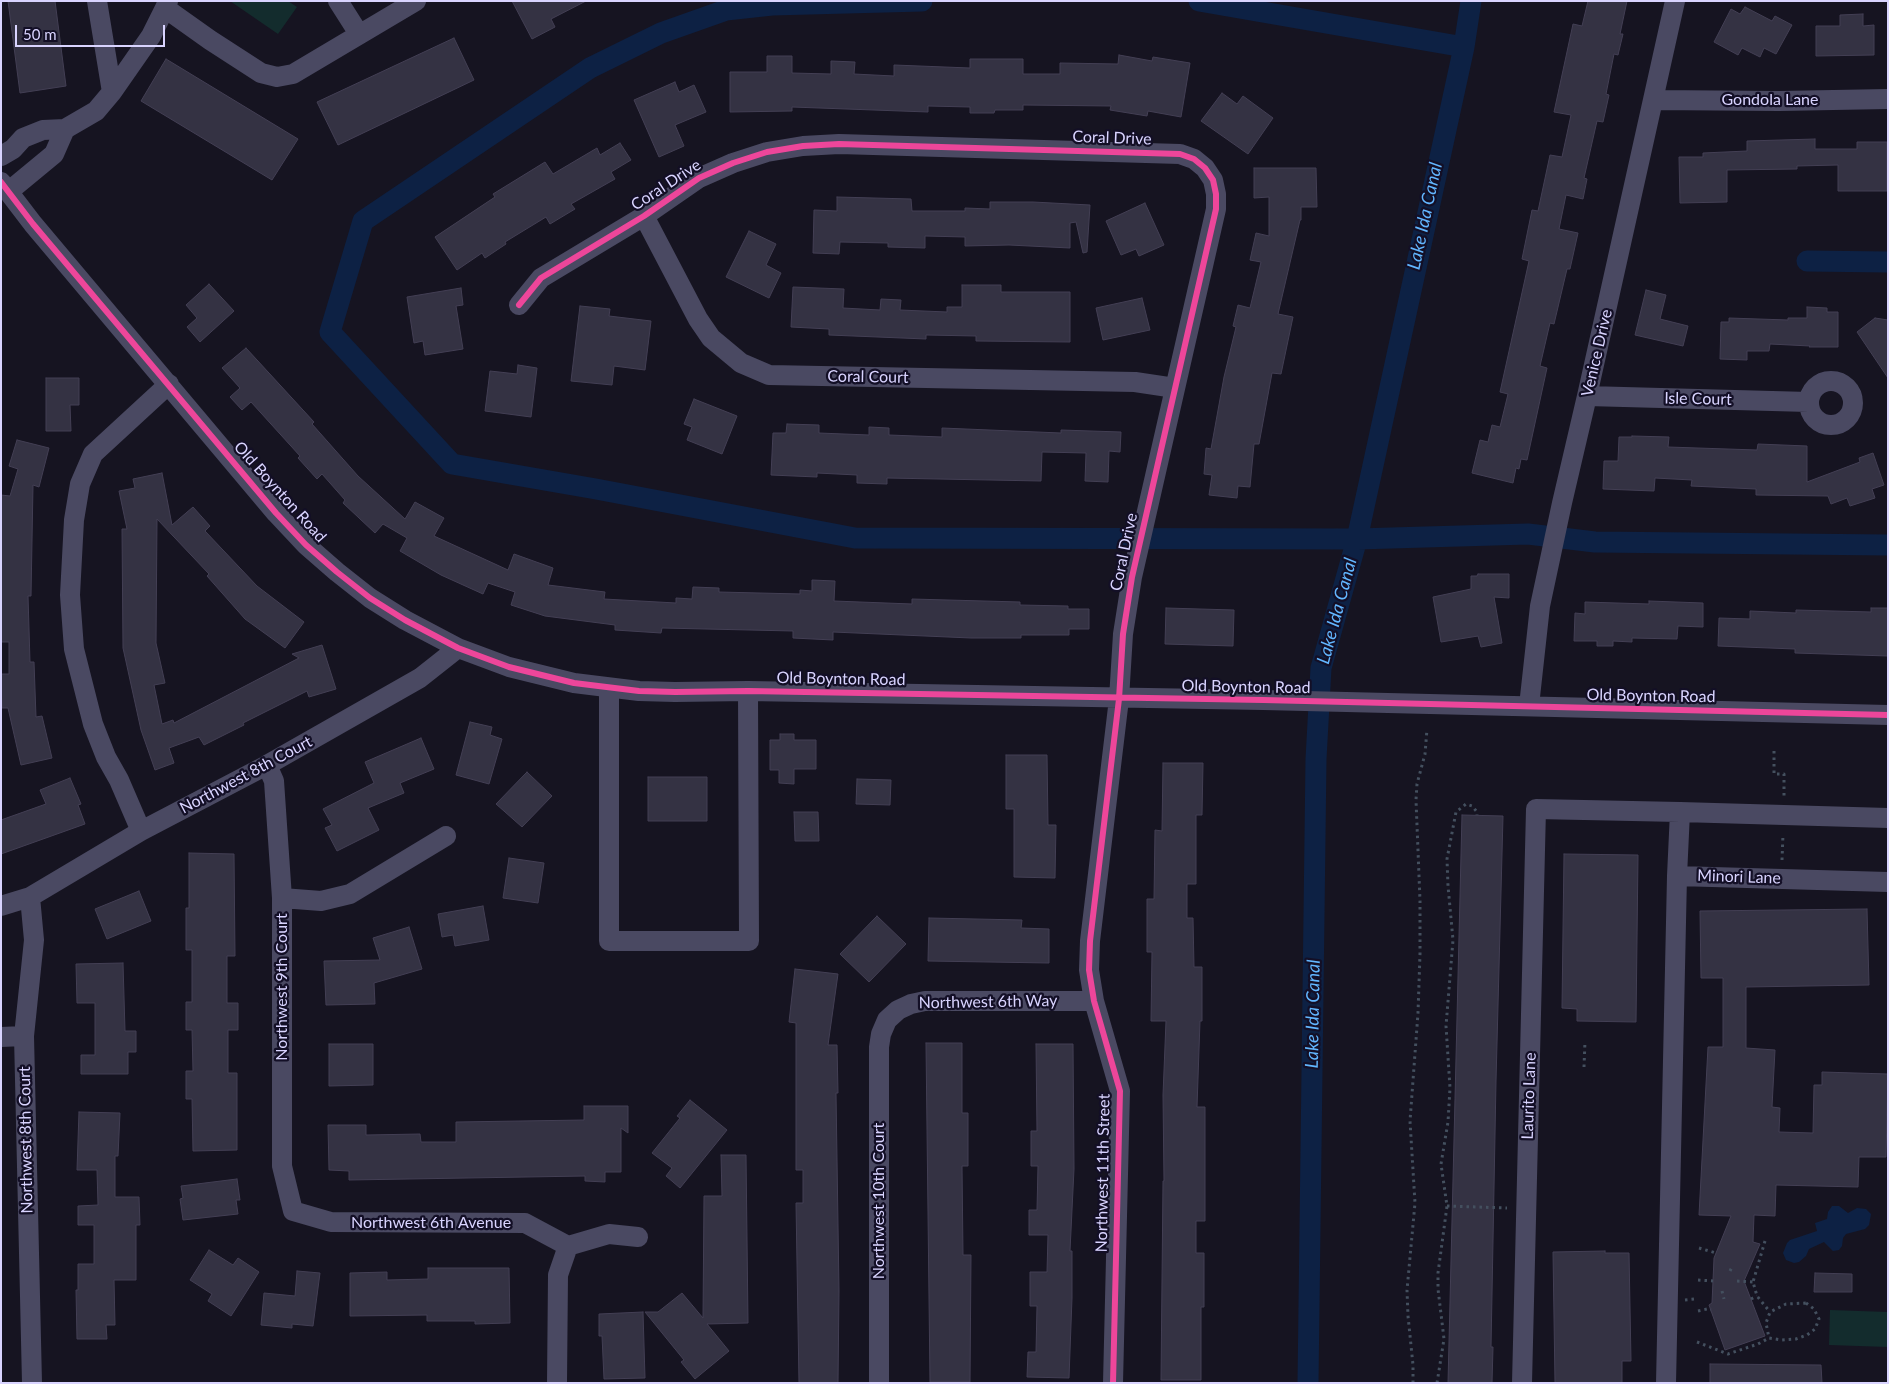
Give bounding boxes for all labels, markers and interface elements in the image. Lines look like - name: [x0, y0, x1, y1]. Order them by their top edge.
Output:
- scale bar: [18, 15, 168, 47]
- text: 50 m: [23, 25, 57, 43]
- street label: Gondola Lane: [1722, 90, 1818, 110]
- street label: Coral Drive: [1072, 127, 1152, 149]
- street label: Coral Drive: [628, 155, 704, 215]
- water label: Lake Ida Canal: [1403, 161, 1447, 271]
- street label: Venice Drive: [1578, 307, 1616, 399]
- street label: Coral Court: [827, 367, 909, 387]
- street label: Isle Court: [1664, 389, 1732, 409]
- street label: Old Boynton Road: [230, 438, 330, 546]
- street label: Coral Drive: [1106, 511, 1142, 593]
- water label: Lake Ida Canal: [1312, 556, 1362, 666]
- street label: Old Boynton Road: [776, 668, 906, 690]
- street label: Old Boynton Road: [1181, 676, 1311, 698]
- street label: Old Boynton Road: [1586, 685, 1716, 707]
- street label: Northwest 8th Court: [176, 732, 316, 818]
- street label: Minori Lane: [1697, 866, 1781, 888]
- street label: Northwest 9th Court: [272, 913, 292, 1061]
- water label: Lake Ida Canal: [1301, 959, 1325, 1069]
- street label: Northwest 6th Way: [918, 991, 1058, 1013]
- street label: Laurito Lane: [1518, 1052, 1540, 1140]
- street label: Northwest 8th Court: [15, 1066, 37, 1214]
- street label: Northwest 11th Street: [1092, 1094, 1114, 1252]
- street label: Northwest 10th Court: [869, 1123, 889, 1279]
- street label: Northwest 6th Avenue: [351, 1213, 511, 1233]

